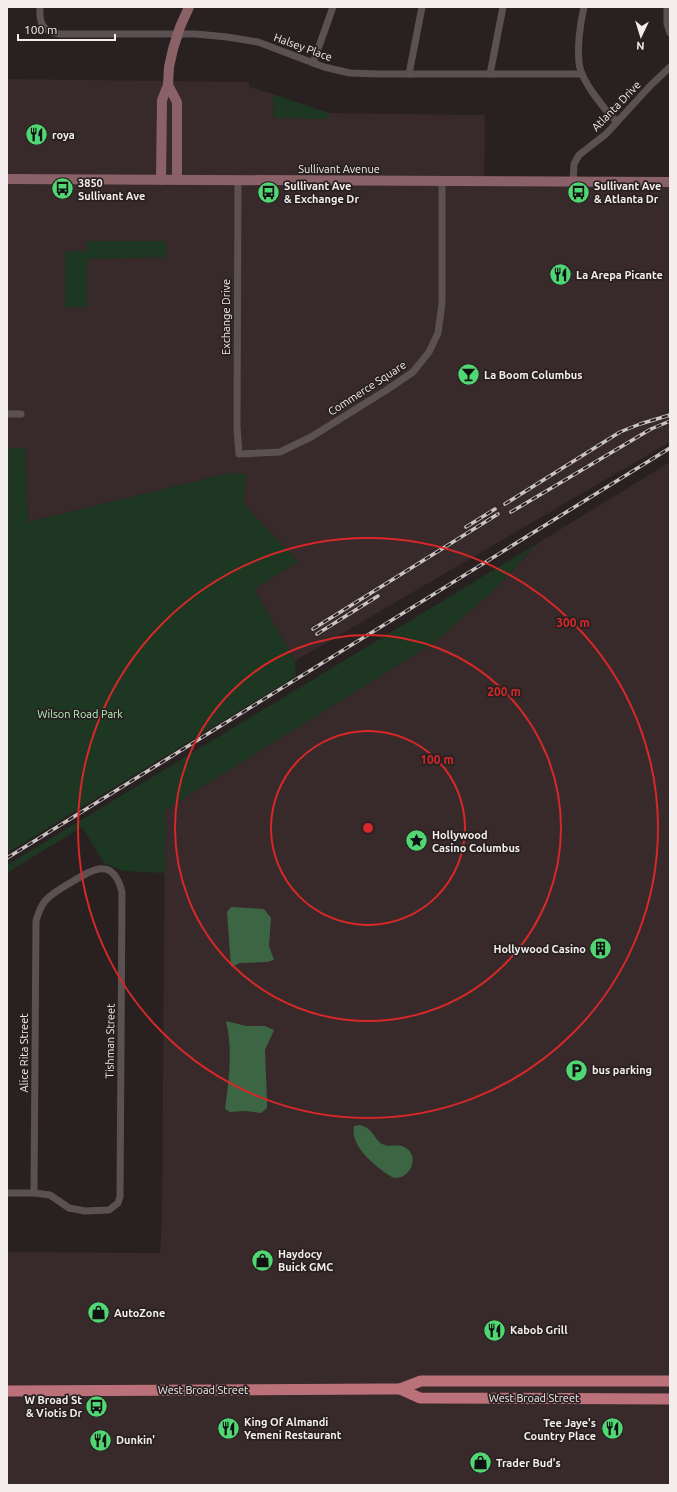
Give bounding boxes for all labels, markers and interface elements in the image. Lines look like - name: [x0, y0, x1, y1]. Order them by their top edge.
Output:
- scale bar: [18, 16, 115, 42]
- north arrow: [621, 16, 661, 56]
- text: 100 m: [24, 23, 57, 36]
- street label: Halsey Place: [272, 31, 334, 63]
- text: N: [636, 40, 645, 52]
- street label: Atlanta Drive: [589, 79, 643, 133]
- restaurant icon: roya: [23, 122, 49, 148]
- place label: roya: [52, 129, 75, 141]
- street label: Sullivant Avenue: [298, 163, 380, 175]
- bus stop icon: 3850 Sullivant Ave: [49, 176, 75, 202]
- place label: 3850 Sullivant Ave: [78, 177, 145, 202]
- bus stop icon: Sullivant Ave & Exchange Dr: [256, 179, 282, 205]
- bus stop icon: Sullivant Ave & Atlanta Dr: [566, 179, 592, 205]
- place label: Sullivant Ave & Exchange Dr: [284, 180, 359, 205]
- place label: Sullivant Ave & Atlanta Dr: [594, 180, 661, 205]
- restaurant icon: La Arepa Picante: [548, 262, 574, 288]
- place label: La Arepa Picante: [576, 269, 663, 281]
- street label: Exchange Drive: [220, 279, 232, 355]
- street label: Commerce Square: [326, 358, 408, 418]
- bar icon: La Boom Columbus: [455, 362, 481, 388]
- place label: La Boom Columbus: [484, 369, 582, 381]
- text: 300 m: [556, 616, 590, 629]
- text: 200 m: [487, 685, 521, 698]
- park label: Wilson Road Park: [37, 708, 123, 720]
- text: 100 m: [420, 753, 454, 766]
- centre of rings: [361, 821, 375, 835]
- place icon: Hollywood Casino Columbus: [404, 828, 430, 854]
- place label: Hollywood Casino Columbus: [432, 829, 520, 854]
- building icon: Hollywood Casino: [588, 936, 614, 962]
- place label: Hollywood Casino: [493, 943, 586, 955]
- street label: Tishman Street: [103, 1003, 117, 1078]
- street label: Alice Rita Street: [18, 1013, 30, 1093]
- parking icon: bus parking: [564, 1057, 590, 1083]
- place label: bus parking: [592, 1064, 652, 1076]
- shop icon: Haydocy Buick GMC: [250, 1247, 276, 1273]
- place label: Haydocy Buick GMC: [278, 1248, 333, 1273]
- shop icon: AutoZone: [85, 1300, 111, 1326]
- place label: AutoZone: [114, 1307, 165, 1319]
- restaurant icon: Kabob Grill: [481, 1317, 507, 1343]
- place label: Kabob Grill: [510, 1324, 568, 1336]
- street label: West Broad Street: [158, 1384, 249, 1396]
- street label: West Broad Street: [489, 1392, 580, 1404]
- bus stop icon: W Broad St & Viotis Dr: [84, 1393, 110, 1419]
- place label: W Broad St & Viotis Dr: [25, 1394, 82, 1419]
- restaurant icon: King Of Almandi Yemeni Restaurant: [215, 1415, 241, 1441]
- place label: King Of Almandi Yemeni Restaurant: [244, 1416, 342, 1441]
- restaurant icon: Tee Jaye's Country Place: [599, 1416, 625, 1442]
- place label: Tee Jaye's Country Place: [524, 1417, 596, 1442]
- restaurant icon: Dunkin': [87, 1427, 113, 1453]
- place label: Dunkin': [116, 1434, 155, 1446]
- shop icon: Trader Bud's: [467, 1450, 493, 1476]
- place label: Trader Bud's: [496, 1457, 561, 1469]

